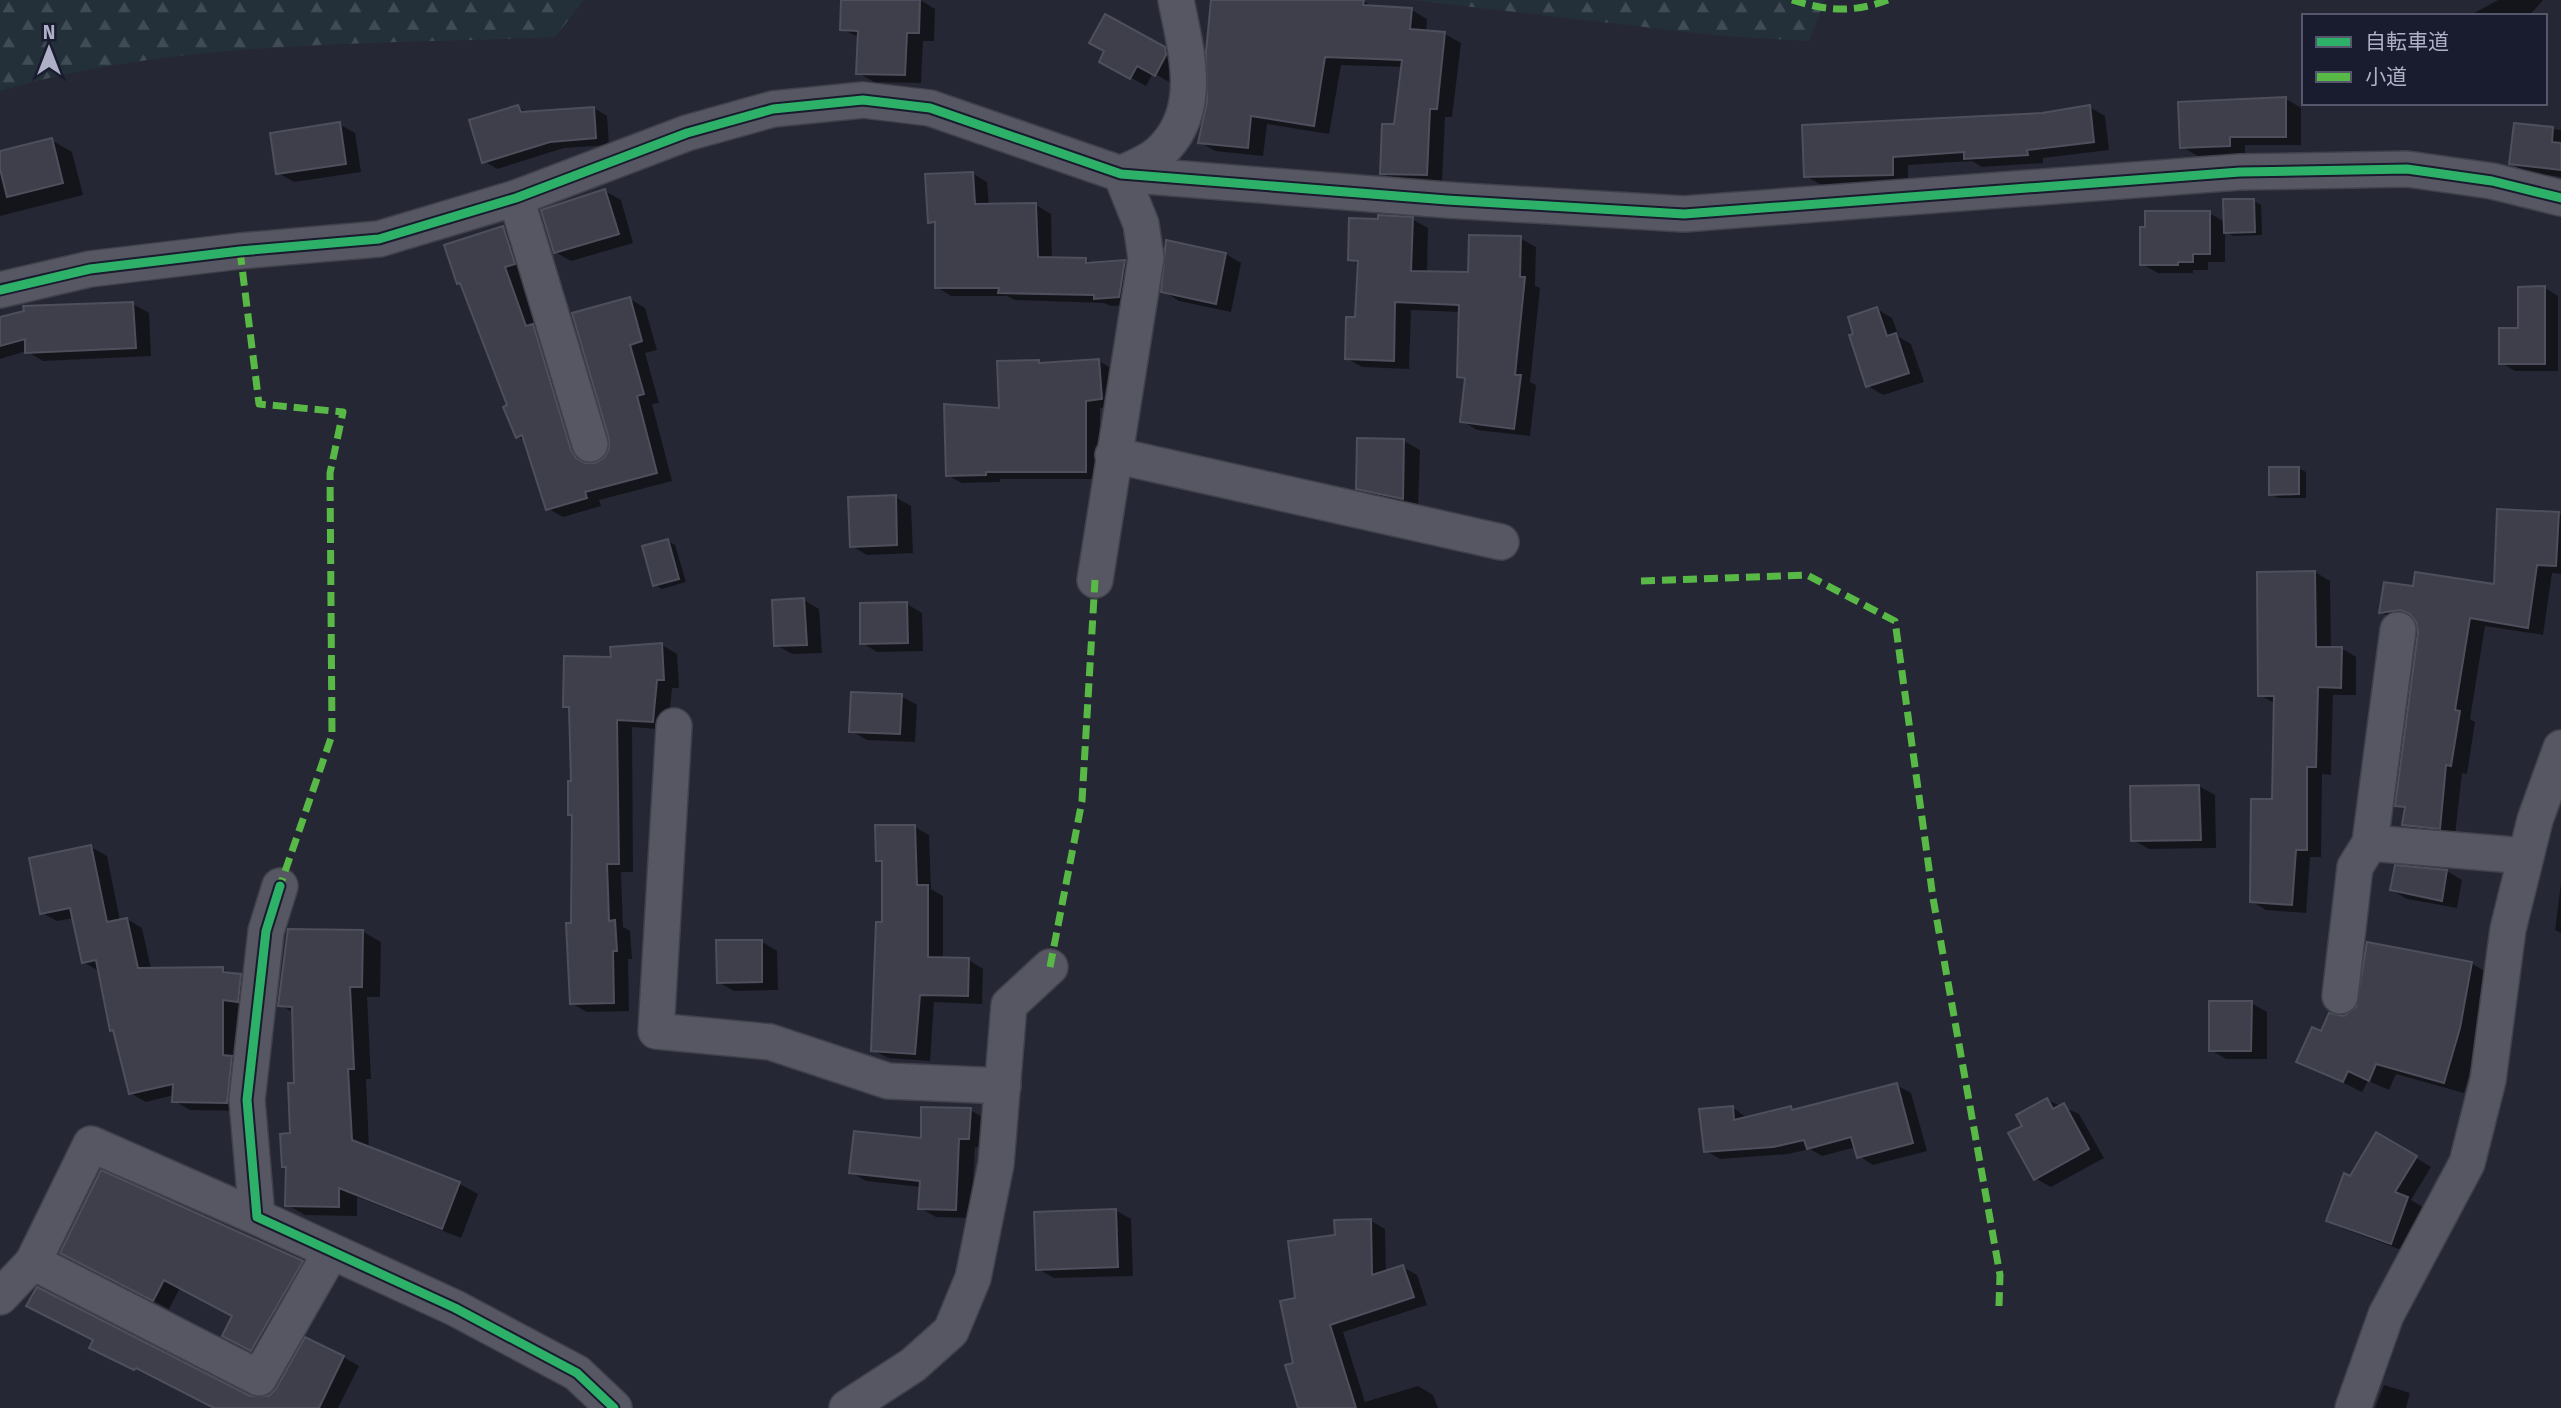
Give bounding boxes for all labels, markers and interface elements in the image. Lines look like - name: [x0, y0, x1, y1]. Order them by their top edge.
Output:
- north arrow: [14, 14, 84, 84]
- legend: [2302, 14, 2547, 105]
- text: N: [43, 21, 55, 44]
- text: 自転車道: [2365, 29, 2449, 55]
- text: 小道: [2365, 64, 2407, 90]

